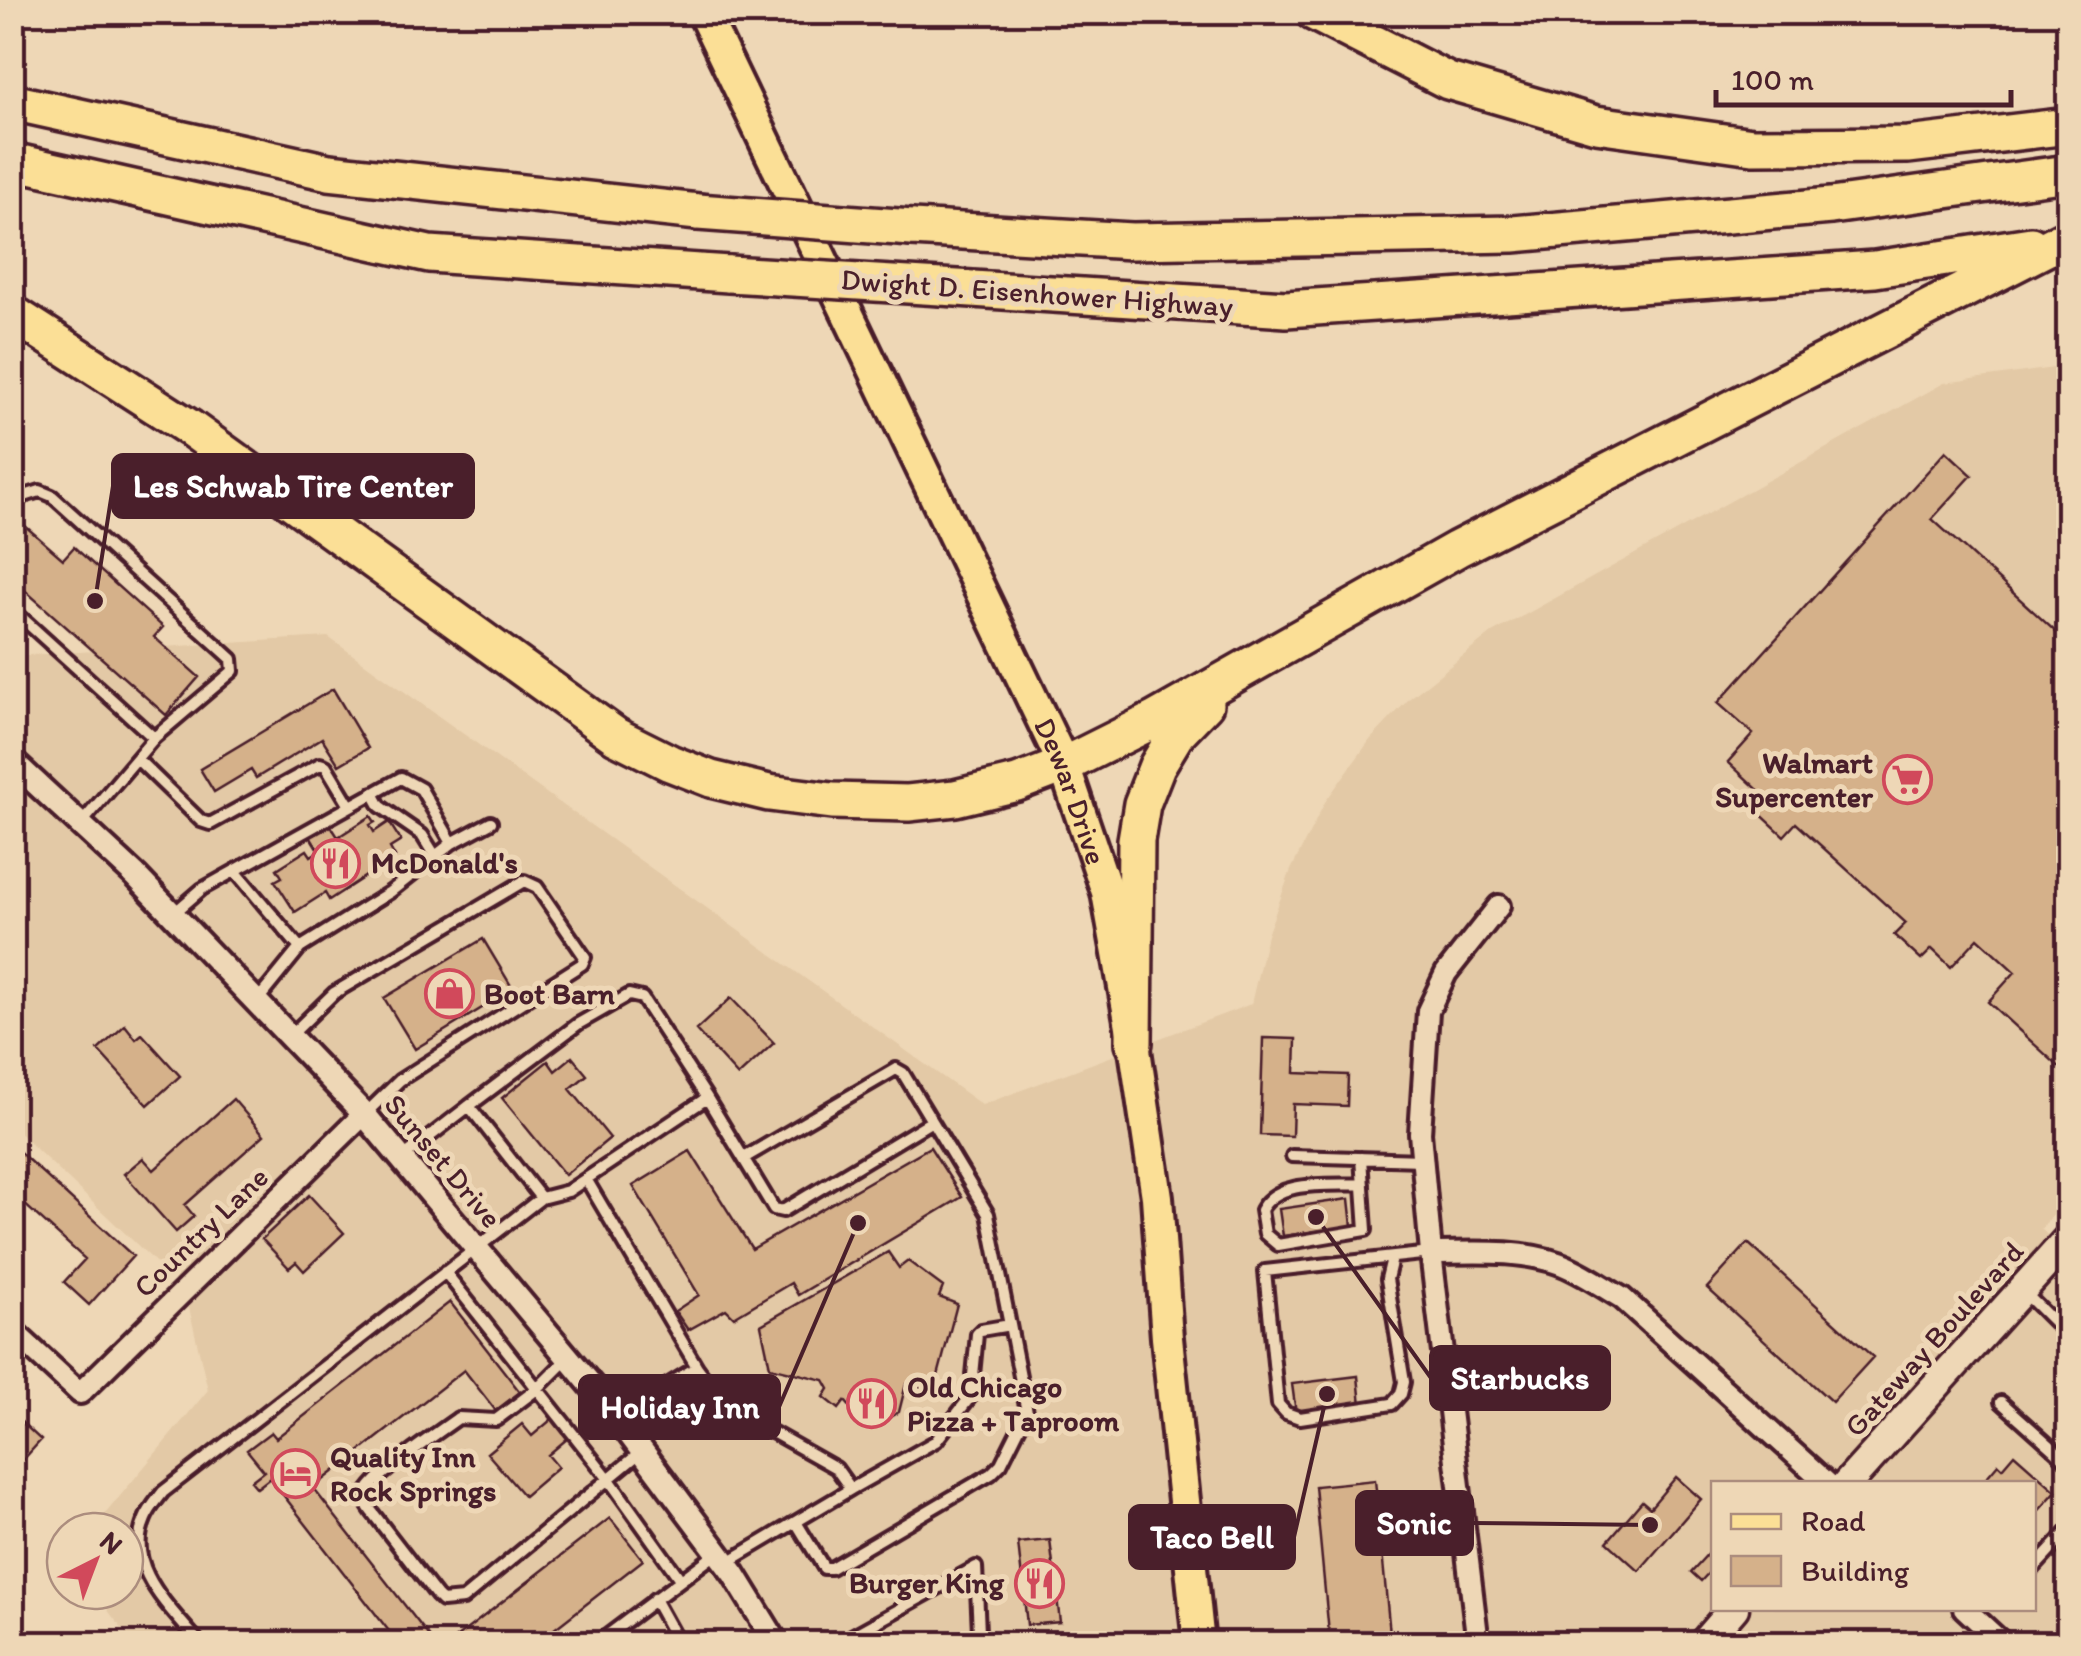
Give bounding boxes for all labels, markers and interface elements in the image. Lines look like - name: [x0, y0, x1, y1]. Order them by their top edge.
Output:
- scale bar: [1716, 45, 2011, 107]
- text: 100 m: [1731, 61, 1814, 98]
- street label: Dwight D. Eisenhower Highway: [840, 260, 1234, 325]
- callout: Les Schwab Tire Center: [113, 455, 473, 517]
- text: Les Schwab Tire Center: [133, 467, 454, 505]
- street label: Dewar Drive: [1026, 712, 1115, 869]
- place label: Walmart Supercenter: [1715, 744, 1874, 815]
- supermarket icon: Walmart Supercenter: [1882, 754, 1934, 806]
- restaurant icon: McDonald's: [310, 837, 362, 889]
- place label: McDonald's: [371, 844, 518, 881]
- shop icon: Boot Barn: [423, 968, 475, 1020]
- place label: Boot Barn: [484, 975, 615, 1012]
- street label: Sunset Drive: [377, 1086, 510, 1235]
- street label: Country Lane: [126, 1158, 276, 1305]
- street label: Gateway Boulevard: [1836, 1233, 2032, 1444]
- callout: Starbucks: [1431, 1347, 1609, 1409]
- text: Starbucks: [1451, 1359, 1589, 1397]
- place label: Old Chicago Pizza + Taproom: [907, 1368, 1120, 1439]
- callout: Holiday Inn: [580, 1376, 779, 1438]
- restaurant icon: Old Chicago Pizza + Taproom: [846, 1378, 898, 1430]
- text: Holiday Inn: [601, 1388, 760, 1426]
- place label: Quality Inn Rock Springs: [330, 1438, 496, 1509]
- hotel icon: Quality Inn Rock Springs: [269, 1448, 321, 1500]
- legend: [1711, 1481, 2036, 1611]
- callout: Sonic: [1357, 1492, 1472, 1554]
- text: Road: [1801, 1502, 1866, 1539]
- text: Sonic: [1376, 1504, 1452, 1542]
- callout: Taco Bell: [1130, 1506, 1294, 1568]
- north arrow: [45, 1511, 145, 1611]
- text: Taco Bell: [1149, 1518, 1275, 1556]
- text: N: [93, 1523, 130, 1561]
- text: Building: [1801, 1552, 1910, 1589]
- restaurant icon: Burger King: [1013, 1557, 1065, 1609]
- place label: Burger King: [849, 1564, 1005, 1601]

